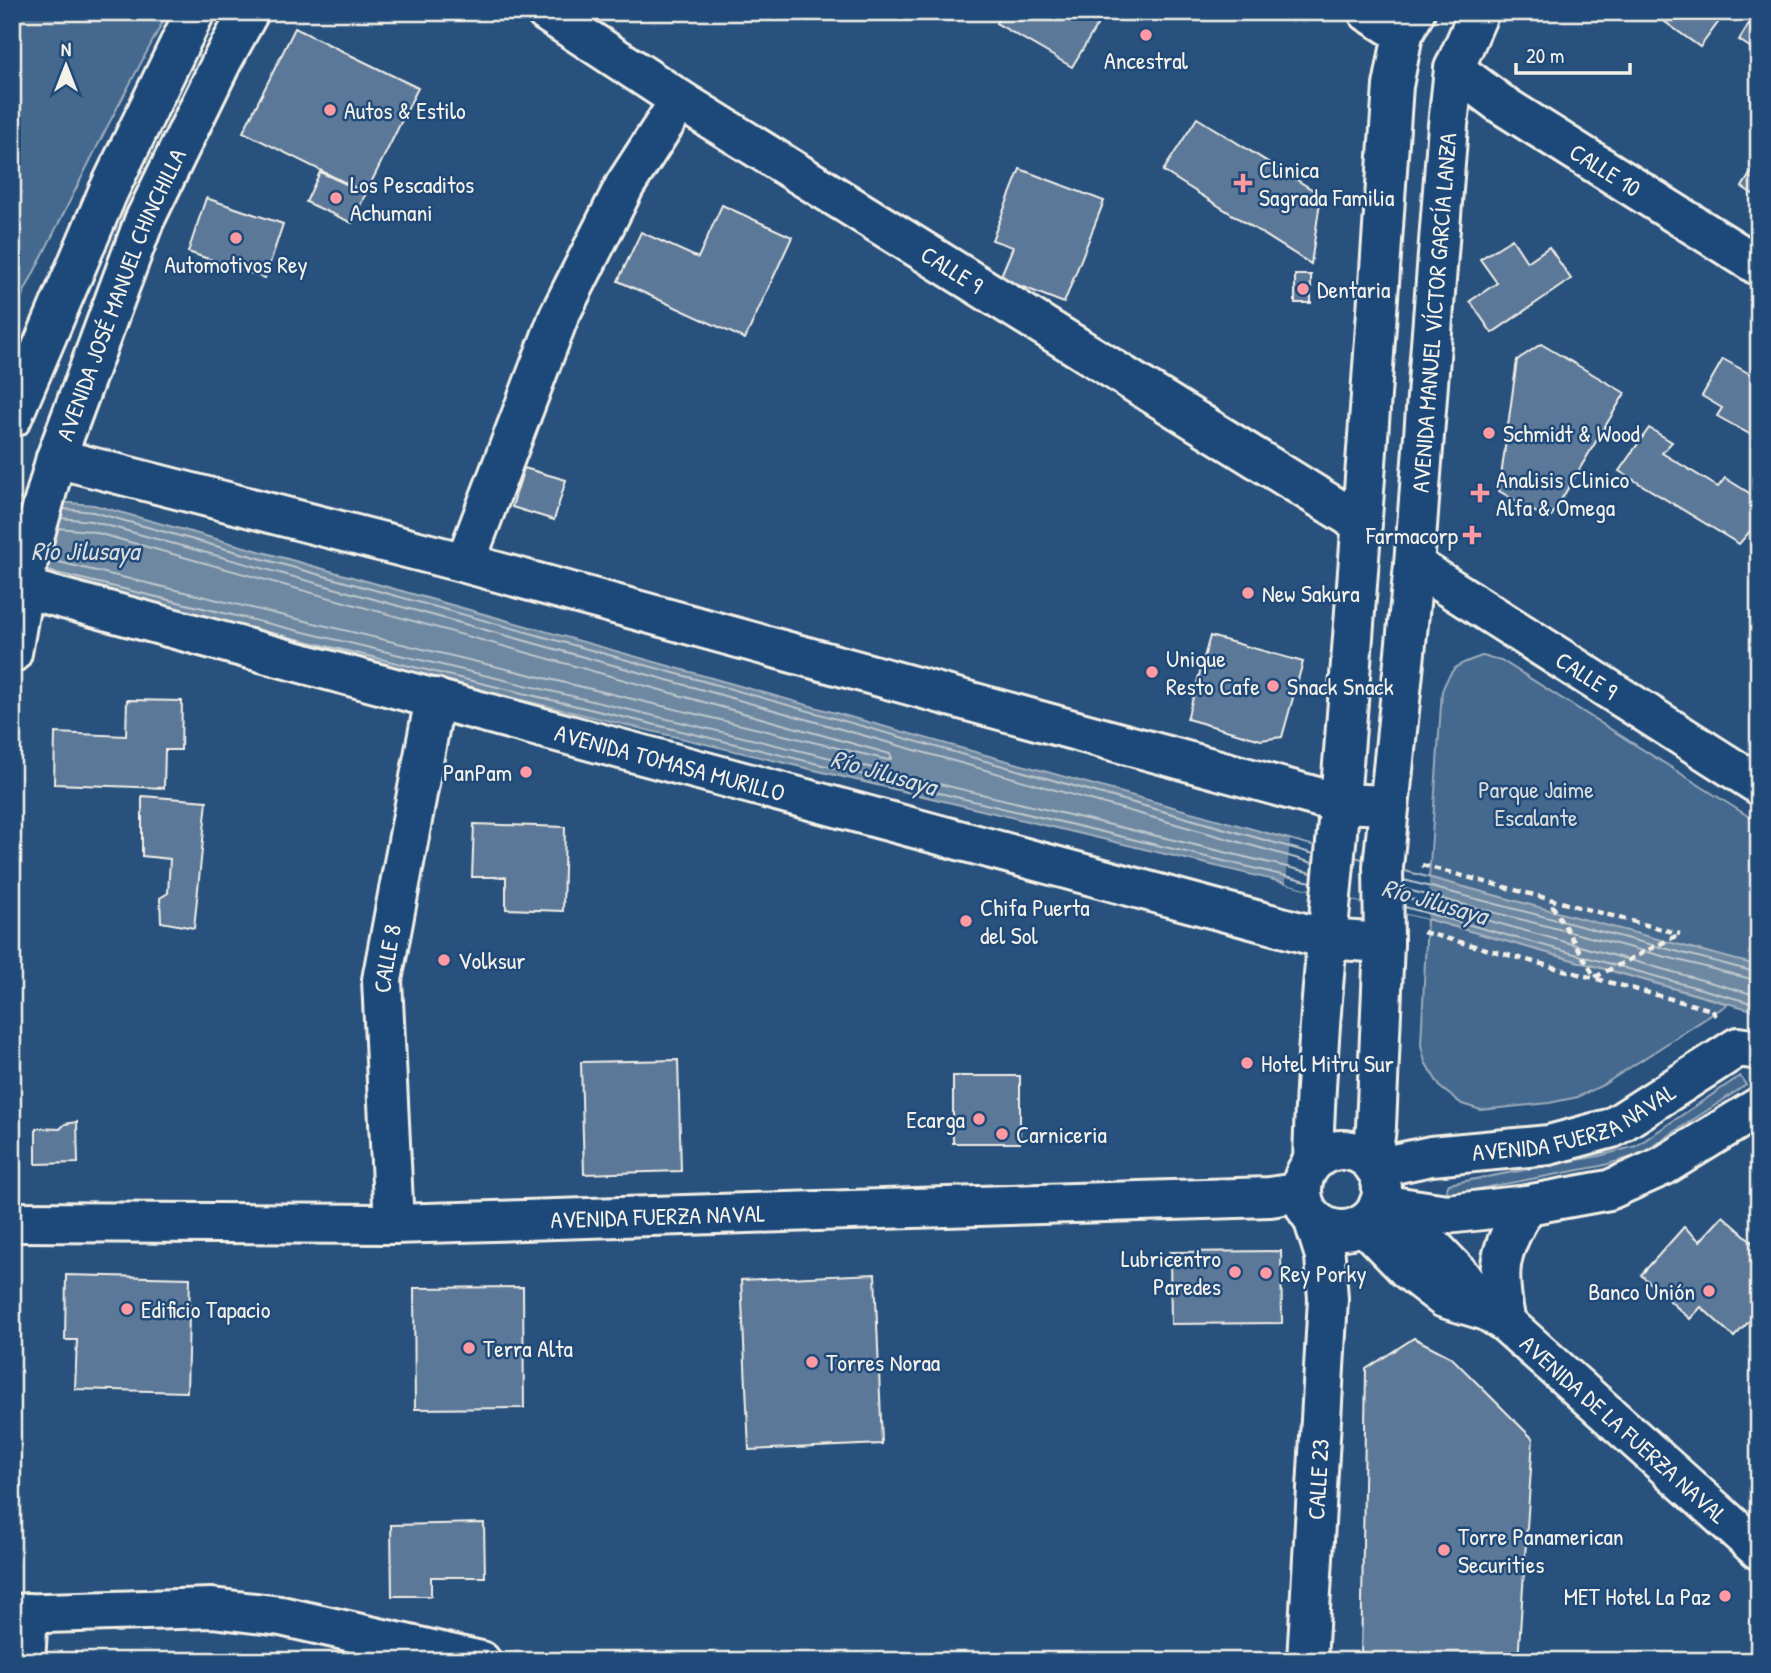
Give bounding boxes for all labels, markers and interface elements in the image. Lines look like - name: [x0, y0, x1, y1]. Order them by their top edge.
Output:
- marker: Ancestral: [1138, 27, 1154, 43]
- north arrow: [32, 32, 102, 102]
- scale bar: [1516, 32, 1629, 76]
- text: N: [61, 36, 71, 62]
- text: 20 m: [1526, 41, 1564, 70]
- place label: Ancestral: [1104, 44, 1189, 76]
- place label: Autos & Estilo: [344, 94, 466, 126]
- marker: Autos & Estilo: [322, 102, 338, 118]
- street label: AVENIDA MANUEL VÍCTOR GARCÍA LANZA: [1404, 131, 1463, 494]
- street label: CALLE 10: [1564, 135, 1647, 204]
- street label: AVENIDA JOSÉ MANUEL CHINCHILLA: [48, 143, 193, 445]
- place label: Clinica Sagrada Familia: [1259, 153, 1394, 213]
- place label: Los Pescaditos Achumani: [350, 168, 474, 228]
- marker: Clinica Sagrada Familia: [1233, 173, 1253, 193]
- marker: Los Pescaditos Achumani: [328, 190, 344, 206]
- marker: Automotivos Rey: [228, 230, 244, 246]
- street label: CALLE 9: [915, 238, 990, 301]
- place label: Automotivos Rey: [164, 248, 308, 280]
- place label: Dentaria: [1317, 273, 1391, 305]
- marker: Dentaria: [1295, 281, 1311, 297]
- place label: Schmidt & Wood: [1503, 417, 1640, 449]
- marker: Schmidt & Wood: [1481, 425, 1497, 441]
- place label: Analisis Clinico Alfa & Omega: [1496, 463, 1630, 523]
- marker: Analisis Clinico Alfa & Omega: [1470, 483, 1490, 503]
- place label: Farmacorp: [1365, 519, 1458, 551]
- marker: Farmacorp: [1464, 527, 1480, 543]
- water label: Río Jilusaya: [31, 533, 142, 569]
- place label: New Sakura: [1262, 577, 1360, 609]
- marker: New Sakura: [1240, 585, 1256, 601]
- place label: Unique Resto Cafe: [1166, 642, 1260, 702]
- street label: CALLE 9: [1550, 644, 1624, 707]
- marker: Unique Resto Cafe: [1144, 664, 1160, 680]
- place label: Snack Snack: [1287, 670, 1394, 702]
- marker: Snack Snack: [1265, 678, 1281, 694]
- street label: AVENIDA TOMASA MURILLO: [551, 716, 789, 809]
- water label: Río Jilusaya: [827, 740, 944, 805]
- place label: PanPam: [443, 756, 512, 788]
- marker: PanPam: [518, 764, 534, 780]
- park label: Parque Jaime Escalante: [1478, 773, 1594, 833]
- water label: Río Jilusaya: [1378, 869, 1495, 934]
- place label: Chifa Puerta del Sol: [980, 891, 1090, 951]
- marker: Chifa Puerta del Sol: [958, 913, 974, 929]
- street label: CALLE 8: [366, 922, 408, 994]
- place label: Volksur: [458, 944, 526, 976]
- marker: Volksur: [436, 952, 452, 968]
- place label: Hotel Mitru Sur: [1261, 1047, 1394, 1079]
- marker: Hotel Mitru Sur: [1239, 1055, 1255, 1071]
- street label: AVENIDA FUERZA NAVAL: [1471, 1075, 1682, 1168]
- place label: Ecarga: [906, 1103, 965, 1135]
- marker: Ecarga: [971, 1111, 987, 1127]
- place label: Carniceria: [1016, 1118, 1107, 1150]
- marker: Carniceria: [994, 1126, 1010, 1142]
- street label: AVENIDA FUERZA NAVAL: [550, 1197, 766, 1235]
- place label: Lubricentro Paredes: [1121, 1242, 1221, 1302]
- place label: Rey Porky: [1280, 1257, 1367, 1289]
- marker: Lubricentro Paredes: [1227, 1264, 1243, 1280]
- marker: Rey Porky: [1258, 1265, 1274, 1281]
- place label: Banco Unión: [1588, 1275, 1695, 1307]
- marker: Banco Unión: [1701, 1283, 1717, 1299]
- place label: Edificio Tapacio: [141, 1293, 271, 1325]
- marker: Edificio Tapacio: [119, 1301, 135, 1317]
- street label: AVENIDA DE LA FUERZA NAVAL: [1513, 1327, 1735, 1531]
- place label: Terra Alta: [483, 1332, 573, 1364]
- marker: Terra Alta: [461, 1340, 477, 1356]
- place label: Torres Noraa: [826, 1346, 940, 1378]
- marker: Torres Noraa: [804, 1354, 820, 1370]
- street label: CALLE 23: [1299, 1438, 1336, 1521]
- place label: Torre Panamerican Securities: [1458, 1520, 1624, 1580]
- marker: Torre Panamerican Securities: [1436, 1542, 1452, 1558]
- place label: MET Hotel La Paz: [1564, 1580, 1711, 1612]
- marker: MET Hotel La Paz: [1717, 1588, 1733, 1604]

